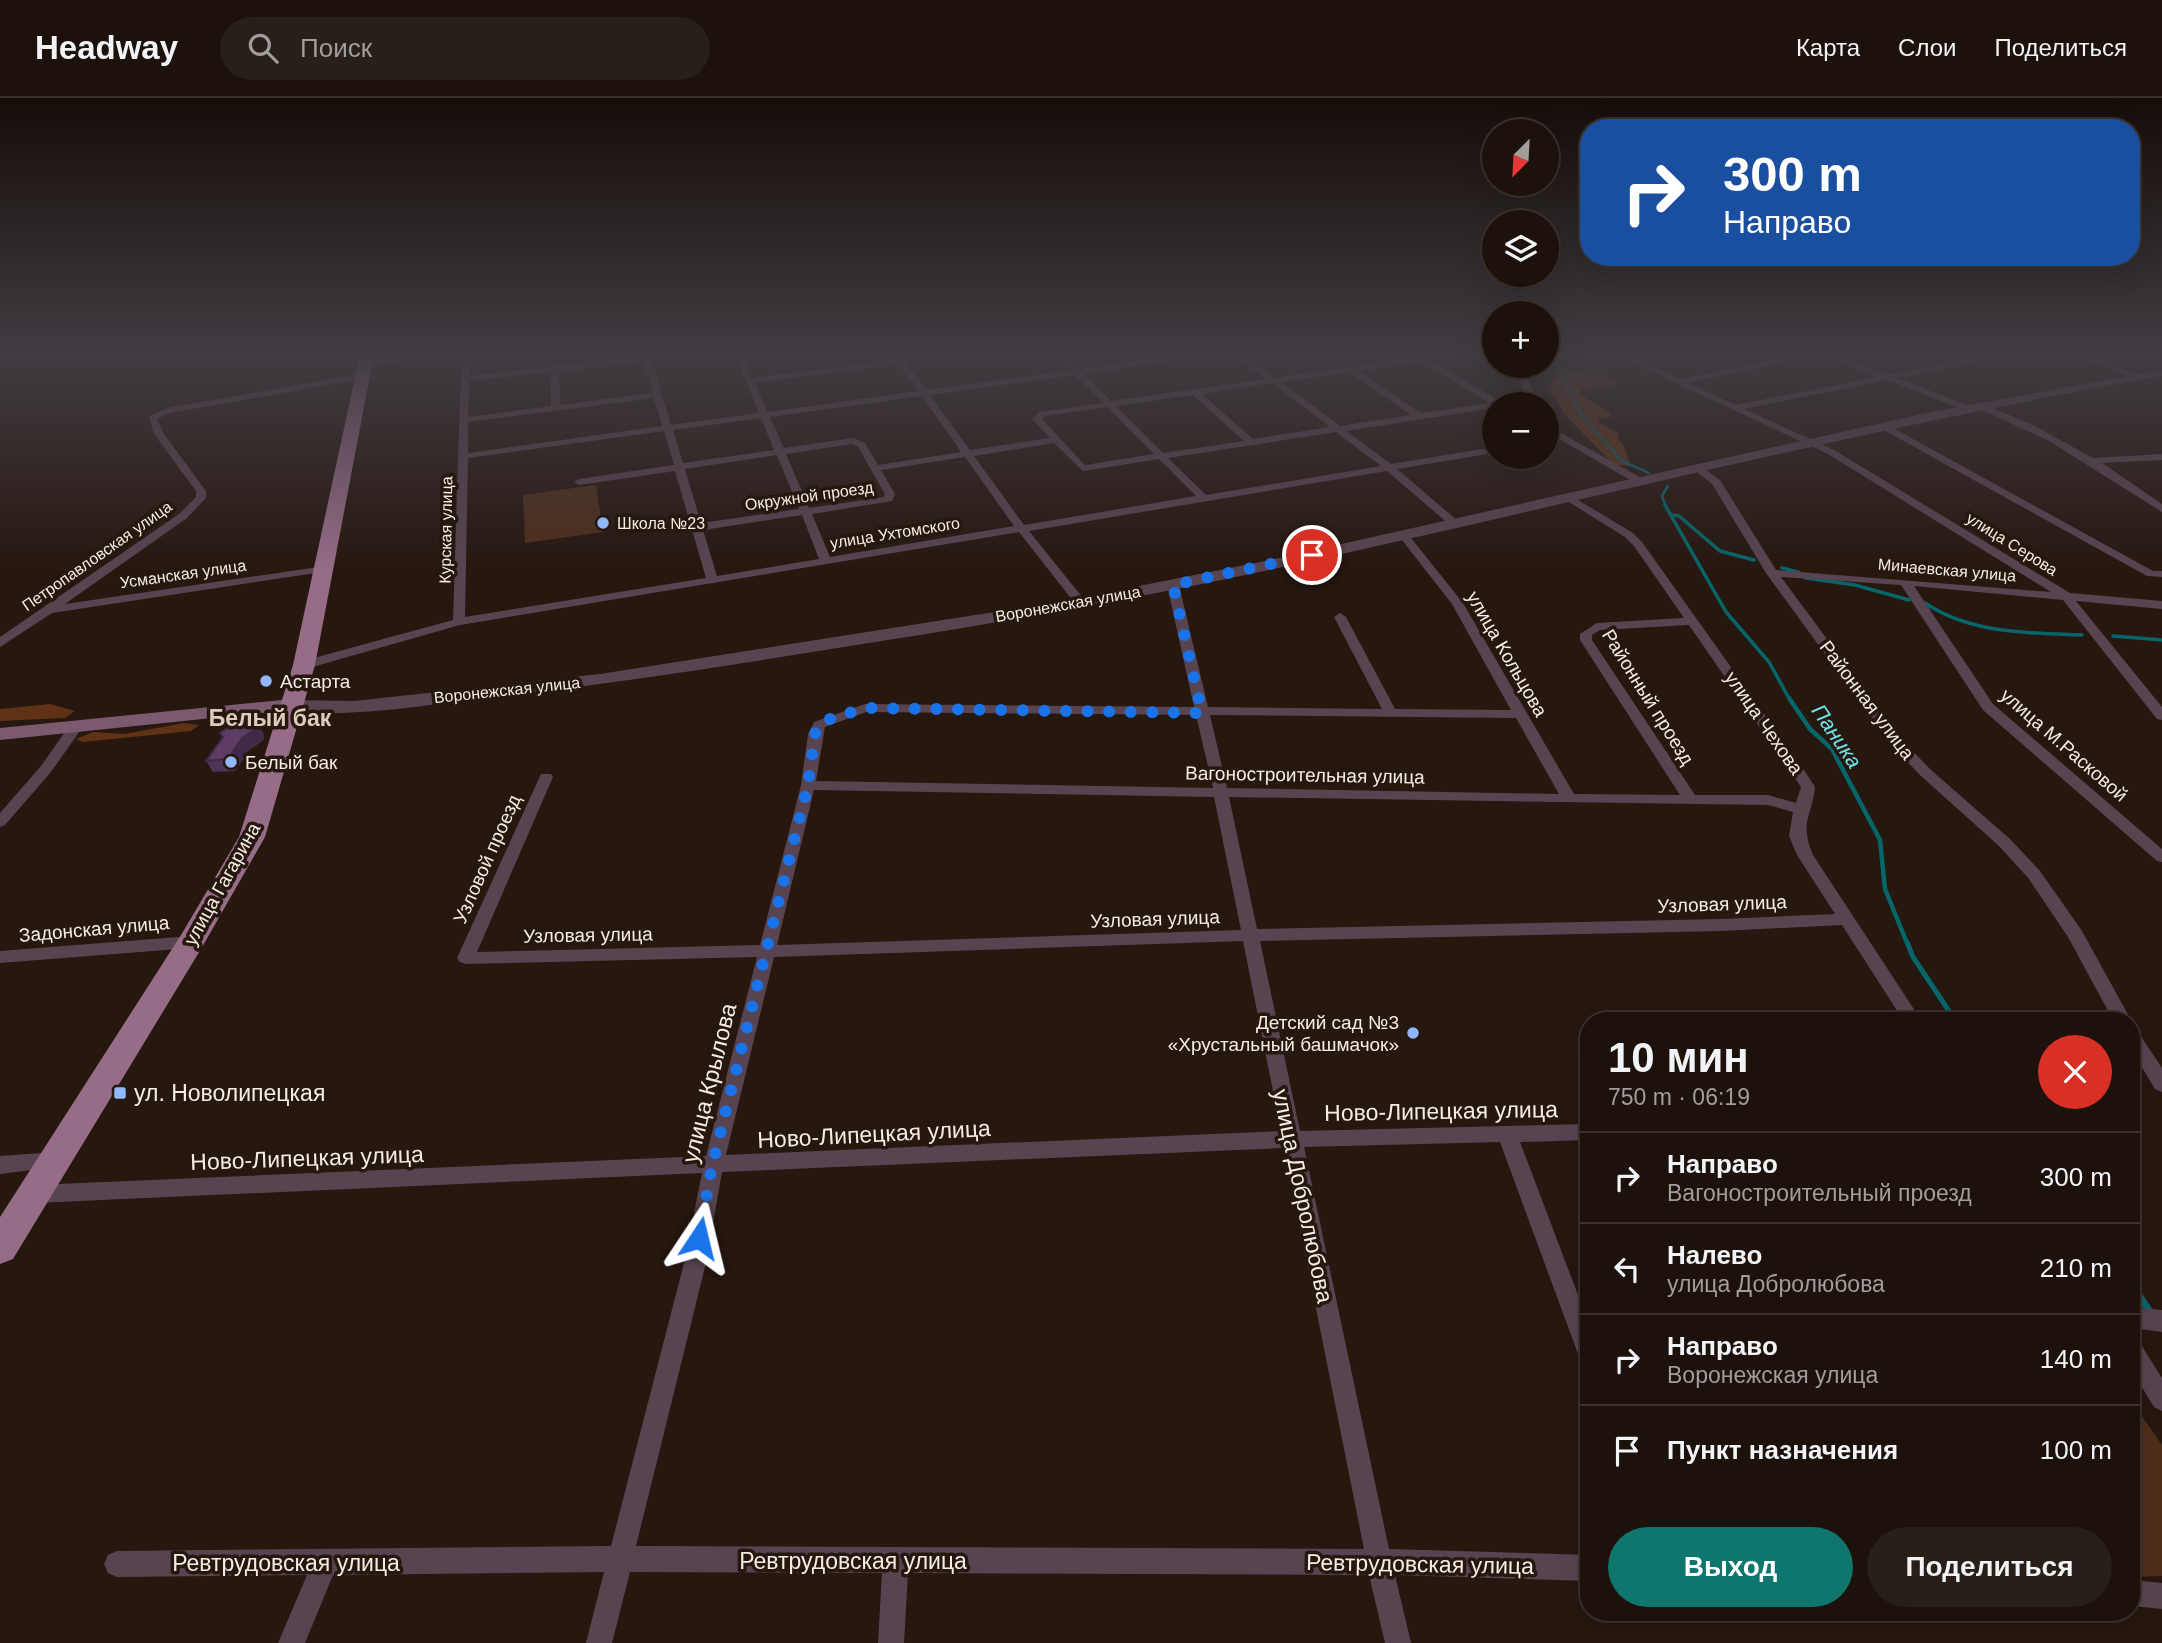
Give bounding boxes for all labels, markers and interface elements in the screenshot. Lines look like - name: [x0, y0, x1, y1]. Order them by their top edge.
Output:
- search box: [220, 17, 710, 80]
- text: Headway: [35, 29, 178, 66]
- icon: search: [244, 29, 282, 67]
- text: Поиск: [300, 33, 372, 63]
- text: Карта: [1796, 34, 1860, 61]
- text: Слои: [1898, 34, 1956, 61]
- text: Поделиться: [1994, 34, 2127, 61]
- north arrow: [1482, 119, 1559, 196]
- map controls: [1482, 119, 1559, 469]
- icon: right: [1608, 147, 1699, 238]
- text: 300 m: [1723, 147, 1862, 201]
- text: Направо: [1723, 204, 1851, 240]
- button: layers: [1482, 210, 1559, 287]
- button: +: [1482, 301, 1559, 378]
- button: −: [1482, 392, 1559, 469]
- street label: Курская улица: [437, 476, 455, 584]
- street label: Окружной проезд: [744, 478, 875, 513]
- street label: Петропавловская улица: [19, 498, 175, 614]
- street label: улица Серова: [1963, 509, 2061, 579]
- street label: улица Ухтомского: [829, 514, 961, 552]
- marker: Школа №23: [595, 515, 611, 531]
- place label: Школа №23: [617, 515, 705, 532]
- pin: [1282, 525, 1342, 585]
- icon: arrive: [1293, 536, 1331, 574]
- street label: Минаевская улица: [1877, 555, 2017, 585]
- street label: Усманская улица: [119, 557, 247, 591]
- street label: Воронежская улица: [994, 583, 1142, 625]
- street label: улица Кольцова: [1463, 588, 1552, 721]
- street label: Районный проезд: [1598, 626, 1698, 768]
- street label: Районная улица: [1816, 637, 1919, 764]
- street label: улица Чехова: [1721, 668, 1807, 779]
- place label: Астарта: [280, 671, 351, 692]
- marker: Астарта: [258, 673, 274, 689]
- street label: Воронежская улица: [433, 674, 581, 706]
- street label: улица М.Расковой: [1996, 684, 2132, 806]
- water label: Паника: [1807, 700, 1867, 772]
- district label: Белый бак: [209, 705, 332, 731]
- place label: Белый бак: [245, 752, 338, 773]
- marker: Белый бак: [223, 754, 239, 770]
- street label: Вагоностроительная улица: [1185, 762, 1425, 788]
- street label: Узловой проезд: [449, 791, 525, 927]
- street label: улица Гагарина: [180, 819, 265, 949]
- street label: Узловая улица: [1657, 891, 1788, 917]
- street label: Узловая улица: [1090, 906, 1221, 932]
- street label: Задонская улица: [18, 912, 170, 946]
- street label: Узловая улица: [523, 923, 653, 947]
- street label: улица Крылова: [677, 1000, 741, 1165]
- place label: Детский сад №3 «Хрустальный башмачок»: [1168, 1012, 1399, 1055]
- marker: Детский сад №3 «Хрустальный башмачок»: [1405, 1025, 1421, 1041]
- text: 10 мин: [1608, 1034, 1749, 1081]
- button: close: [2038, 1035, 2112, 1109]
- place label: ул. Новолипецкая: [134, 1080, 325, 1106]
- text: 750 m · 06:19: [1608, 1084, 1750, 1110]
- marker: ул. Новолипецкая: [112, 1085, 128, 1101]
- street label: улица Добролюбова: [1268, 1087, 1338, 1305]
- street label: Ново-Липецкая улица: [1324, 1096, 1558, 1126]
- street label: Ново-Липецкая улица: [757, 1115, 992, 1153]
- street label: Ново-Липецкая улица: [190, 1141, 424, 1175]
- text: Направо: [1667, 1149, 1778, 1179]
- icon: right: [1608, 1159, 1646, 1197]
- text: 300 m: [2040, 1162, 2112, 1192]
- text: Вагоностроительный проезд: [1667, 1180, 1972, 1206]
- position arrow: [662, 1201, 736, 1275]
- text: Налево: [1667, 1240, 1762, 1270]
- icon: left: [1608, 1250, 1646, 1288]
- text: 210 m: [2040, 1253, 2112, 1283]
- text: улица Добролюбова: [1667, 1271, 1885, 1297]
- text: Направо: [1667, 1331, 1778, 1361]
- icon: right: [1608, 1341, 1646, 1379]
- text: 140 m: [2040, 1344, 2112, 1374]
- text: Воронежская улица: [1667, 1362, 1878, 1388]
- icon: arrive: [1608, 1432, 1646, 1470]
- text: Пункт назначения: [1667, 1435, 1898, 1465]
- text: 100 m: [2040, 1435, 2112, 1465]
- button: Выход: [1608, 1527, 1853, 1607]
- button: Поделиться: [1867, 1527, 2112, 1607]
- street label: Ревтрудовская улица: [739, 1548, 967, 1574]
- street label: Ревтрудовская улица: [1306, 1549, 1534, 1579]
- street label: Ревтрудовская улица: [172, 1550, 400, 1576]

